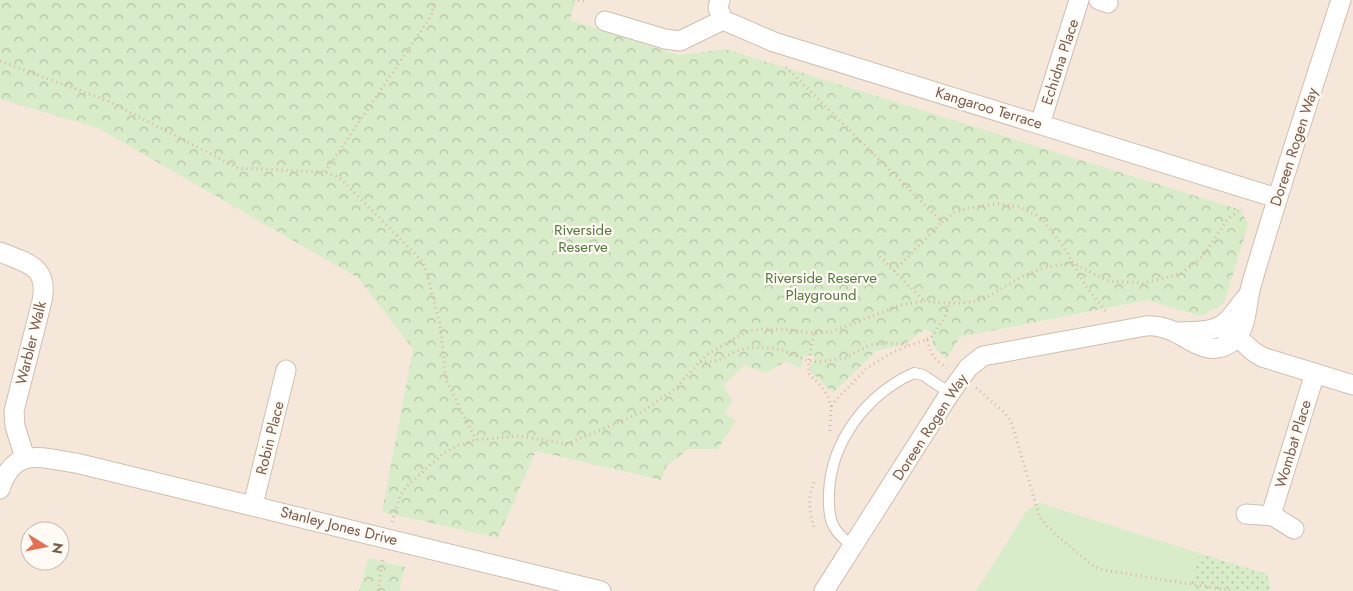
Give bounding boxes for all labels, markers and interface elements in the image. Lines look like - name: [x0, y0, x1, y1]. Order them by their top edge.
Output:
- street label: Echidna Place: [1036, 16, 1084, 108]
- street label: Kangaroo Terrace: [933, 81, 1045, 135]
- street label: Doreen Rogen Way: [1264, 85, 1324, 209]
- park label: Riverside Reserve: [554, 219, 612, 258]
- park label: Riverside Reserve Playground: [765, 267, 877, 306]
- street label: Warbler Walk: [10, 298, 52, 387]
- street label: Doreen Rogen Way: [887, 369, 973, 485]
- street label: Wombat Place: [1269, 397, 1317, 491]
- street label: Robin Place: [250, 399, 290, 477]
- street label: Stanley Jones Drive: [278, 501, 400, 551]
- north arrow: [20, 521, 70, 571]
- text: N: [47, 541, 69, 555]

